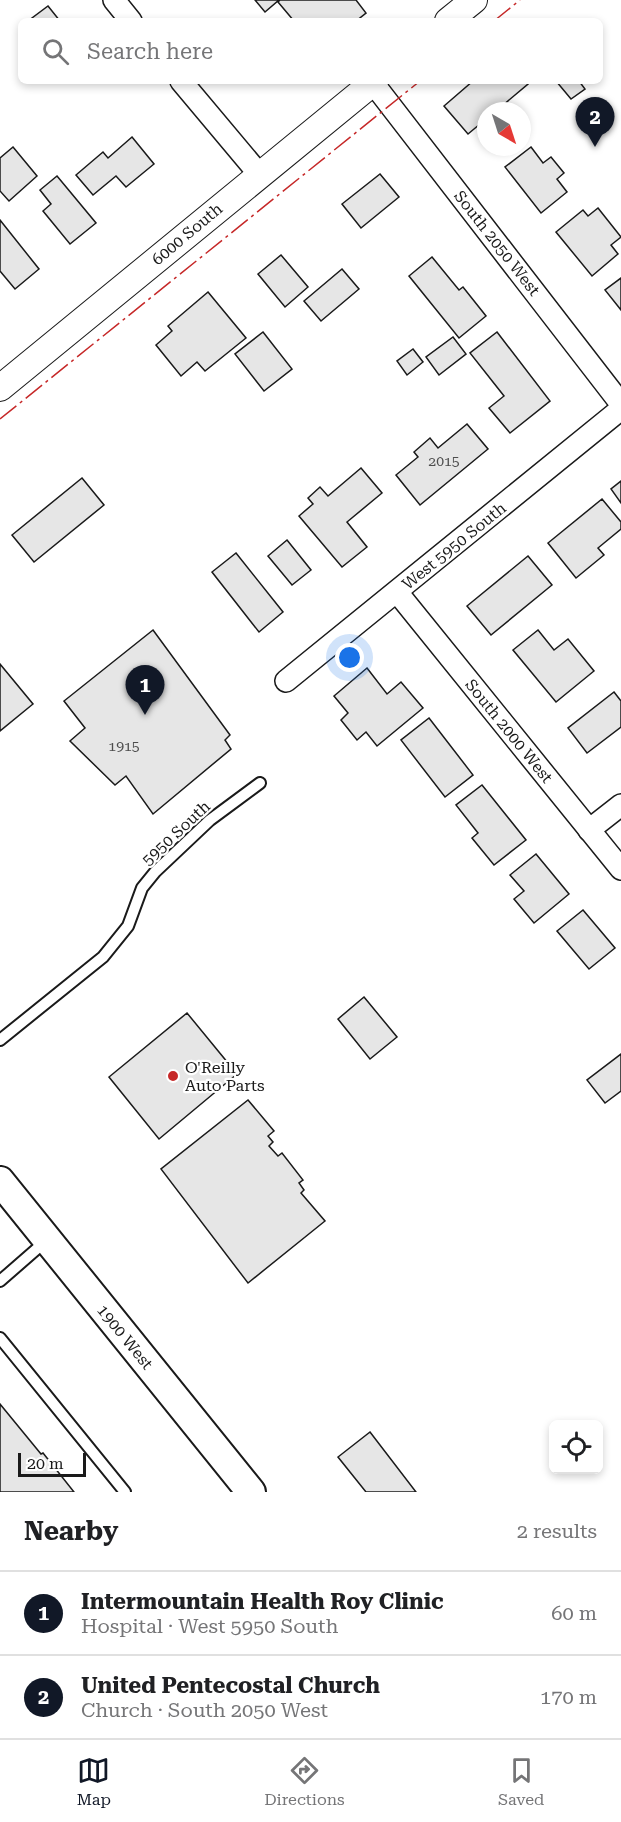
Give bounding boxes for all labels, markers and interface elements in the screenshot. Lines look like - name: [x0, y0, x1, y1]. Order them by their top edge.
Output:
- search box: [18, 18, 603, 84]
- icon: search: [39, 35, 72, 68]
- text: Search here: [87, 39, 213, 64]
- pin: 2: [576, 98, 614, 147]
- north arrow: [477, 102, 531, 156]
- street label: South 2050 West: [450, 187, 544, 299]
- street label: 6000 South: [148, 199, 226, 269]
- house number: 2015: [428, 453, 460, 469]
- street label: West 5950 South: [398, 498, 510, 594]
- your location: [335, 643, 364, 672]
- pin: 1: [126, 666, 164, 715]
- street label: South 2000 West: [461, 675, 557, 787]
- house number: 1915: [108, 738, 140, 754]
- street label: 5950 South: [138, 797, 214, 869]
- place label: O'Reilly Auto Parts: [185, 1058, 265, 1095]
- marker: O'Reilly Auto Parts: [166, 1069, 180, 1083]
- street label: 1900 West: [93, 1301, 157, 1373]
- map controls: [549, 1420, 603, 1474]
- button: locate: [549, 1420, 603, 1474]
- scale bar: [18, 1450, 86, 1478]
- text: 20 m: [27, 1454, 64, 1473]
- text: Nearby: [24, 1516, 118, 1546]
- text: 2 results: [517, 1519, 597, 1543]
- text: Intermountain Health Roy Clinic: [81, 1589, 444, 1614]
- text: 1: [38, 1601, 49, 1625]
- text: 60 m: [551, 1601, 597, 1625]
- text: Hospital · West 5950 South: [81, 1614, 338, 1638]
- text: United Pentecostal Church: [81, 1673, 380, 1698]
- text: 2: [38, 1685, 49, 1709]
- text: 170 m: [540, 1685, 597, 1709]
- text: Church · South 2050 West: [81, 1698, 328, 1722]
- tab: Map: [77, 1754, 111, 1809]
- tab: Directions: [264, 1754, 345, 1809]
- tab: Saved: [498, 1754, 544, 1809]

